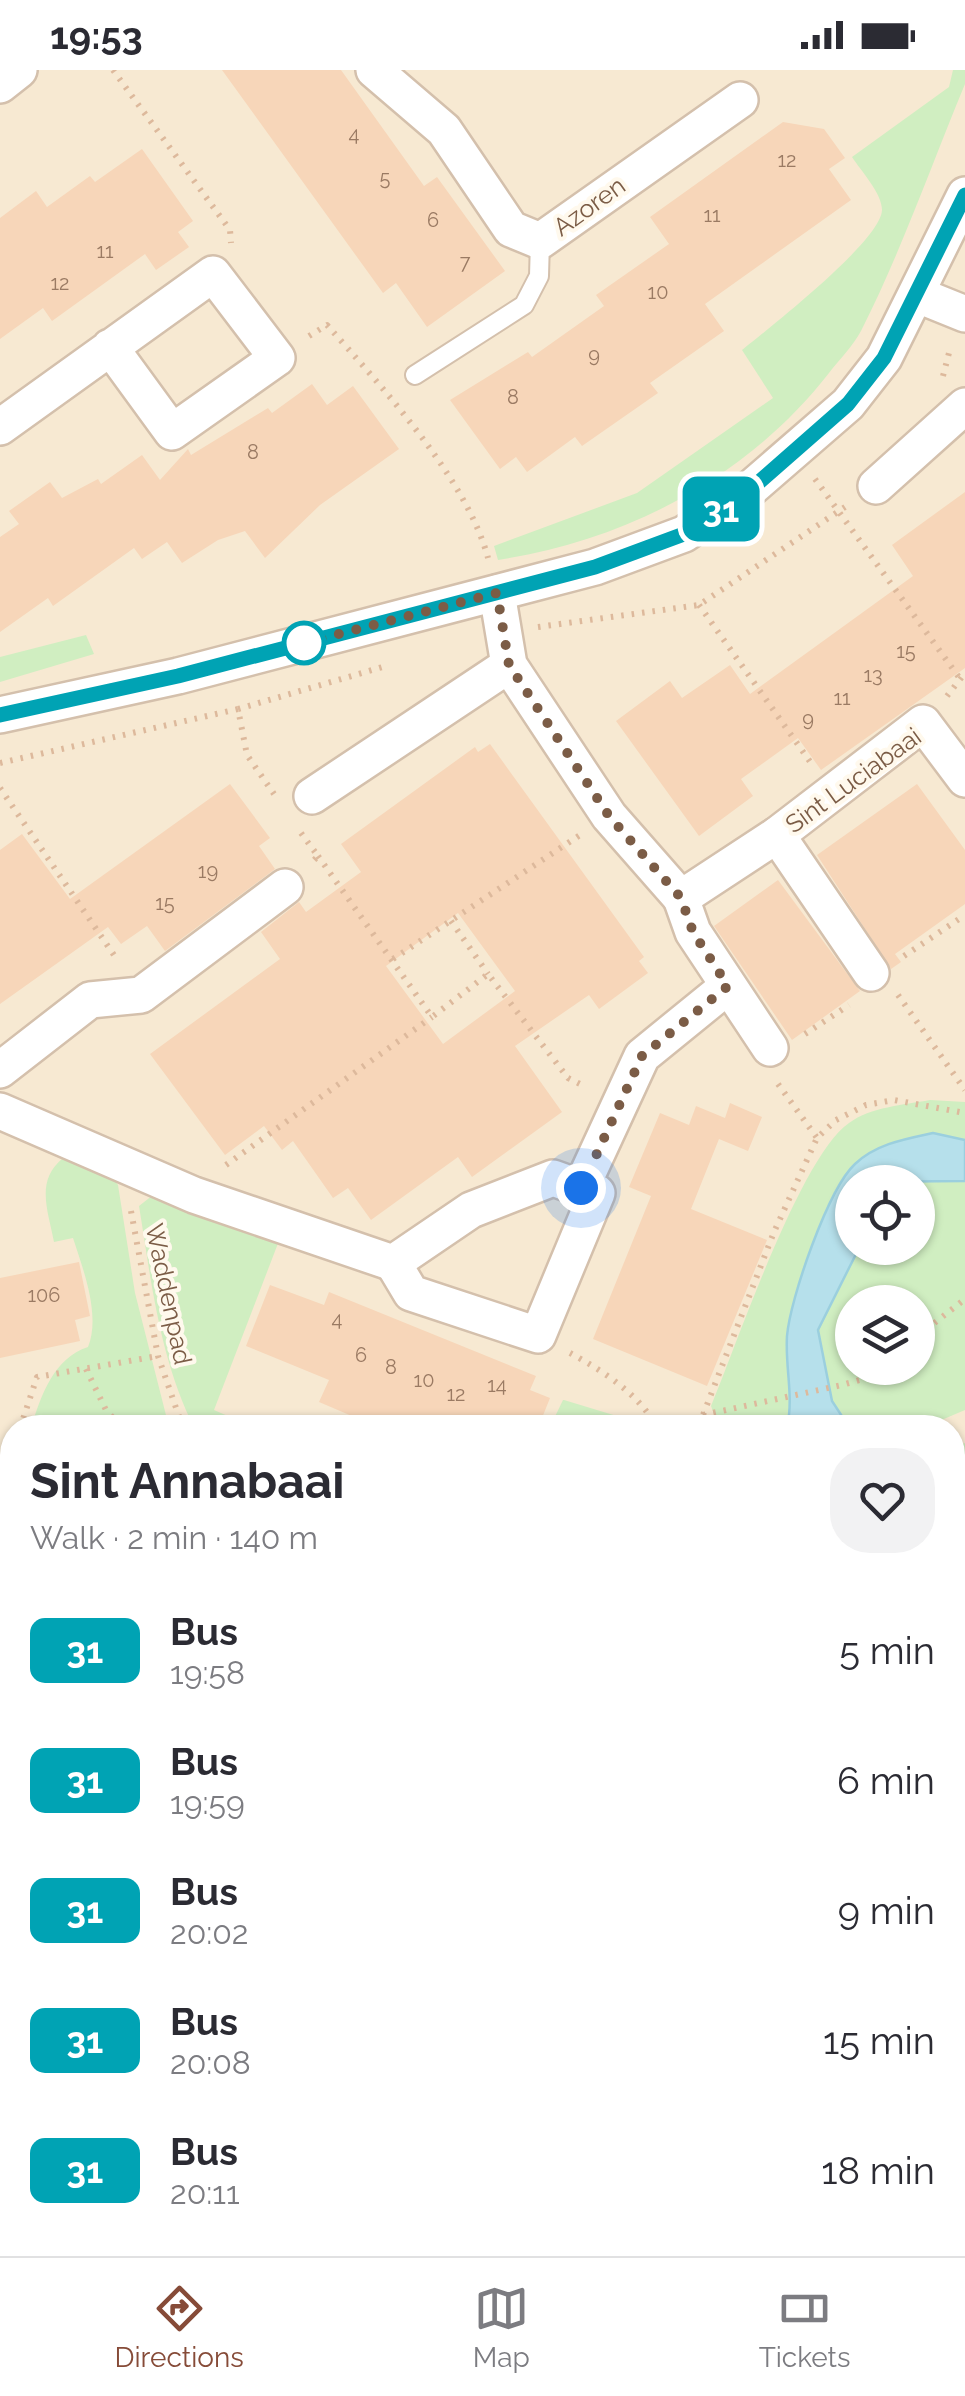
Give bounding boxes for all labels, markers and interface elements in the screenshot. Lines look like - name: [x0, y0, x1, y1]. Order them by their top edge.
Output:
- text: 19:53: [50, 13, 143, 58]
- house number: 4: [349, 122, 360, 146]
- house number: 12: [778, 148, 796, 172]
- house number: 5: [380, 166, 391, 190]
- street label: Azoren: [547, 170, 631, 242]
- house number: 11: [703, 203, 721, 227]
- house number: 6: [427, 208, 439, 232]
- house number: 11: [96, 239, 114, 263]
- house number: 7: [460, 250, 471, 274]
- house number: 12: [51, 271, 69, 295]
- house number: 10: [648, 280, 668, 304]
- house number: 9: [588, 343, 600, 367]
- house number: 8: [507, 385, 519, 409]
- house number: 8: [247, 440, 259, 464]
- line badge: 31: [676, 476, 766, 542]
- text: 31: [703, 489, 739, 530]
- unlabelled marker: [283, 622, 325, 664]
- house number: 15: [896, 639, 916, 663]
- house number: 13: [863, 663, 883, 687]
- house number: 11: [833, 686, 851, 710]
- house number: 9: [802, 707, 814, 731]
- street label: Sint Luciabaai: [779, 721, 927, 839]
- house number: 19: [198, 859, 218, 883]
- house number: 15: [155, 891, 175, 915]
- your location: [556, 1163, 606, 1213]
- map controls: [835, 1165, 935, 1385]
- button: locate: [835, 1165, 935, 1265]
- street label: Waddenpad: [139, 1221, 199, 1367]
- house number: 106: [28, 1283, 60, 1307]
- button: layers: [835, 1285, 935, 1385]
- house number: 4: [332, 1307, 343, 1331]
- house number: 6: [355, 1343, 367, 1367]
- house number: 8: [385, 1355, 397, 1379]
- house number: 10: [414, 1368, 434, 1392]
- house number: 14: [487, 1373, 507, 1397]
- house number: 12: [447, 1382, 465, 1406]
- button: heart: [830, 1448, 935, 1553]
- text: Sint Annabaai: [30, 1453, 345, 1509]
- text: Walk · 2 min · 140 m: [30, 1519, 318, 1556]
- text: Bus: [170, 1609, 238, 1654]
- text: 5 min: [839, 1628, 935, 1673]
- text: 31: [67, 1630, 103, 1671]
- text: 19:58: [170, 1654, 245, 1691]
- text: Bus: [170, 1739, 238, 1784]
- text: 6 min: [837, 1758, 935, 1803]
- text: 31: [67, 1760, 103, 1801]
- text: 19:59: [170, 1784, 245, 1821]
- text: Bus: [170, 1869, 238, 1914]
- text: 9 min: [838, 1888, 935, 1933]
- text: 31: [67, 1890, 103, 1931]
- text: 20:02: [170, 1914, 249, 1951]
- text: Bus: [170, 1999, 238, 2044]
- text: 15 min: [823, 2018, 935, 2063]
- text: 31: [67, 2020, 103, 2061]
- text: 20:08: [170, 2044, 251, 2081]
- text: Bus: [170, 2129, 238, 2174]
- text: 18 min: [821, 2148, 935, 2193]
- text: 31: [67, 2150, 103, 2191]
- text: 20:11: [170, 2174, 240, 2211]
- tab: Directions: [114, 2281, 244, 2374]
- tab: Map: [473, 2281, 530, 2374]
- tab: Tickets: [759, 2281, 851, 2374]

